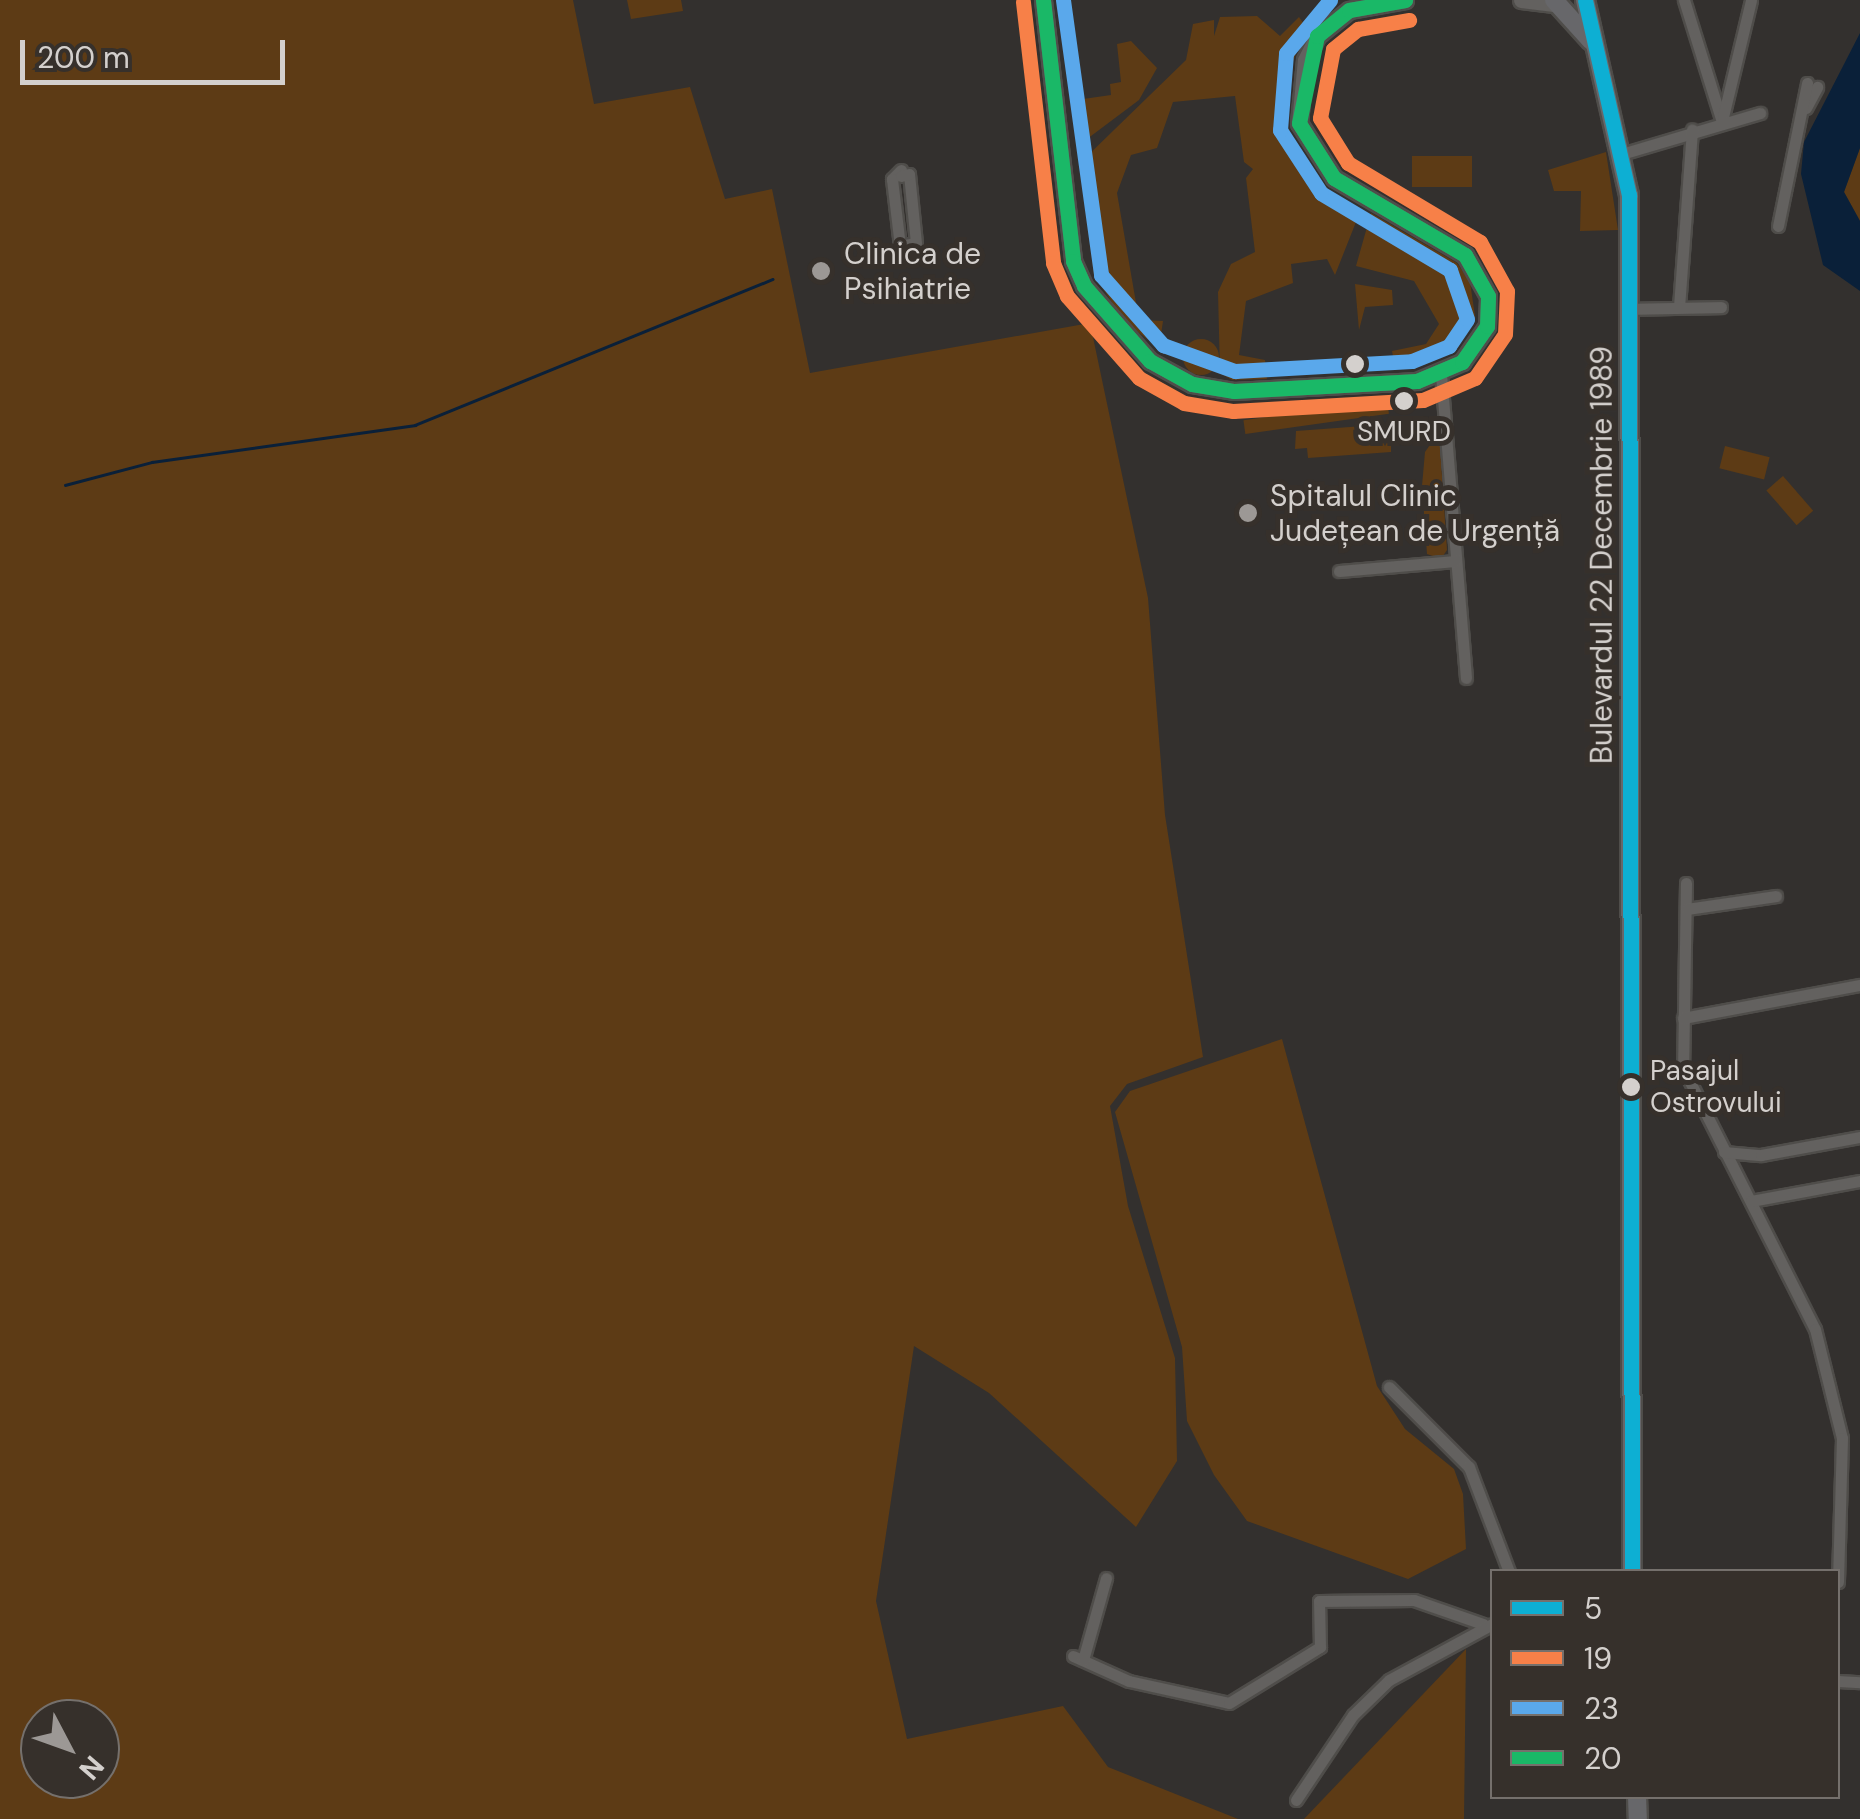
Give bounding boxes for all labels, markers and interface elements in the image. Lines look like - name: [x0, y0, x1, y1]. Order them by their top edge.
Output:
- scale bar: [25, 20, 290, 82]
- text: 200 m: [37, 38, 130, 77]
- place label: Clinica de Psihiatrie: [844, 236, 981, 306]
- marker: Clinica de Psihiatrie: [808, 258, 834, 284]
- street label: Bulevardul 22 Decembrie 1989: [1584, 346, 1620, 764]
- unlabelled marker: [1345, 354, 1365, 374]
- marker: SMURD: [1394, 391, 1414, 411]
- place label: SMURD: [1357, 415, 1451, 449]
- place label: Spitalul Clinic Județean de Urgență: [1270, 478, 1560, 548]
- marker: Spitalul Clinic Județean de Urgență: [1235, 500, 1261, 526]
- place label: Pasajul Ostrovului: [1650, 1054, 1782, 1120]
- marker: Pasajul Ostrovului: [1621, 1077, 1641, 1097]
- legend: [1490, 1569, 1840, 1799]
- text: 5: [1584, 1589, 1602, 1628]
- text: 19: [1584, 1639, 1612, 1678]
- text: 23: [1584, 1689, 1619, 1728]
- north arrow: [20, 1699, 120, 1799]
- text: 20: [1584, 1739, 1622, 1778]
- text: N: [71, 1748, 112, 1788]

